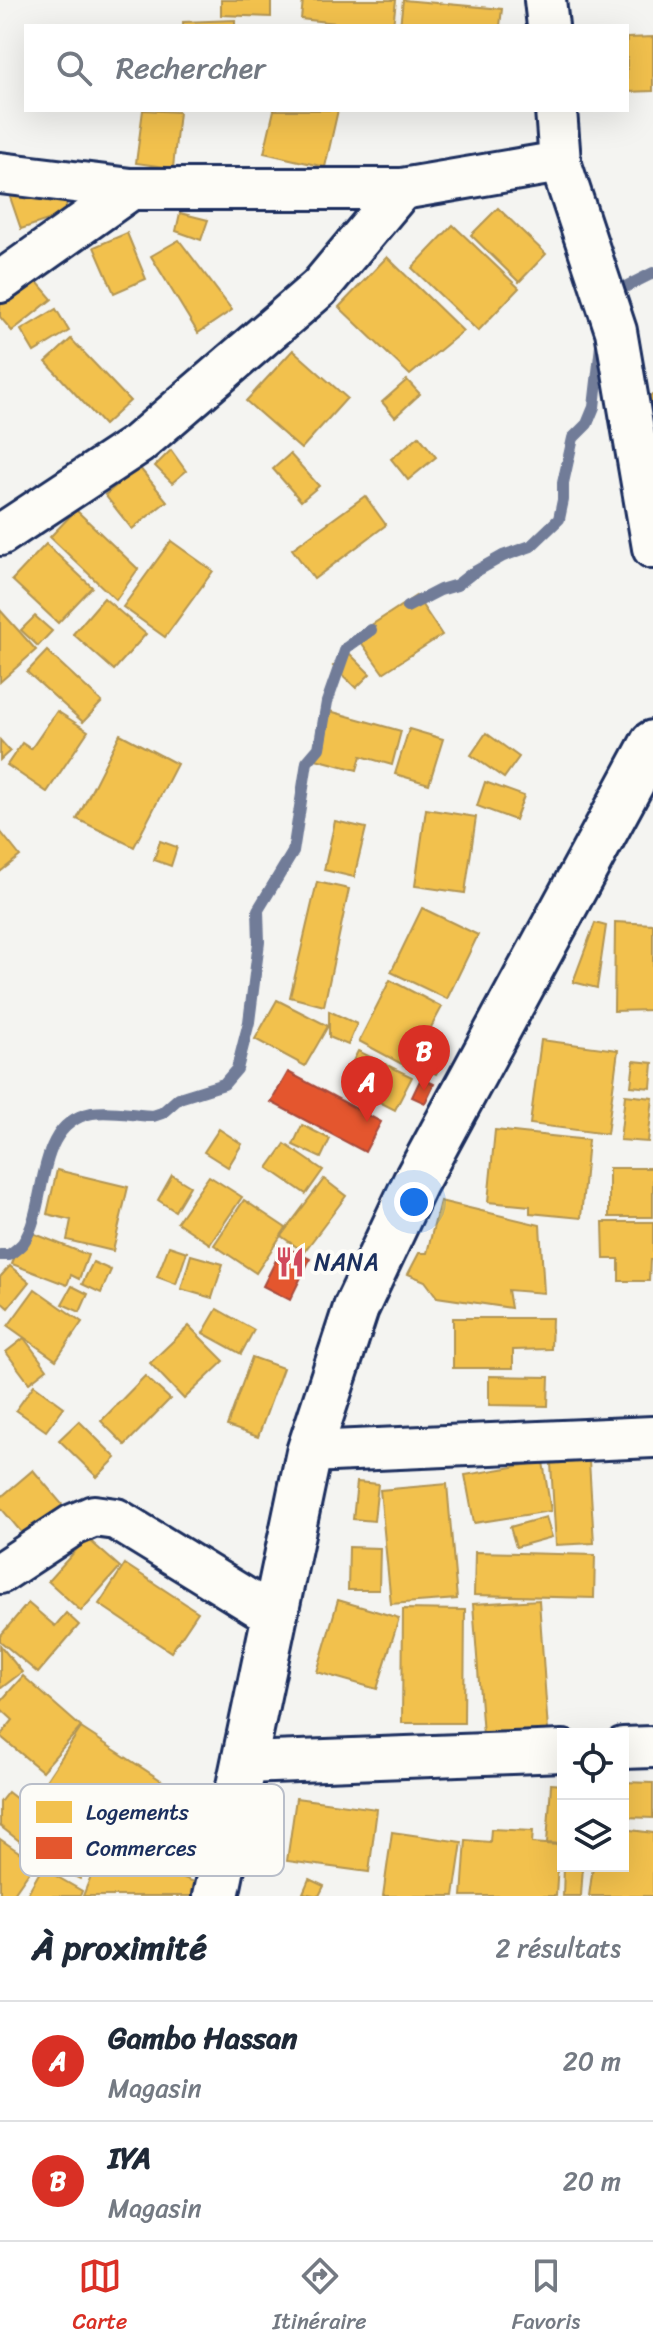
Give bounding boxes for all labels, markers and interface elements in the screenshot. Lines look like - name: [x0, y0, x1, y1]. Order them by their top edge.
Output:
- search box: [24, 24, 629, 112]
- text: Rechercher: [116, 41, 266, 95]
- icon: search: [52, 46, 96, 90]
- pin: B: [398, 1025, 450, 1091]
- pin: A: [341, 1056, 393, 1122]
- your location: [394, 1182, 434, 1222]
- place label: NANA: [314, 1241, 379, 1283]
- restaurant icon: NANA: [273, 1245, 307, 1279]
- map controls: [557, 1728, 629, 1872]
- button: locate: [557, 1728, 629, 1800]
- legend: [20, 1784, 284, 1876]
- text: Logements: [86, 1793, 190, 1832]
- button: layers: [557, 1800, 629, 1872]
- text: Commerces: [86, 1829, 198, 1868]
- text: À proximité: [32, 1918, 207, 1978]
- text: 2 résultats: [495, 1925, 621, 1971]
- text: Gambo Hassan: [108, 2011, 297, 2065]
- text: A: [49, 2038, 67, 2084]
- text: 20 m: [563, 2038, 621, 2084]
- text: Magasin: [108, 2065, 202, 2111]
- text: IYA: [108, 2131, 151, 2185]
- text: B: [50, 2158, 66, 2204]
- text: 20 m: [563, 2158, 621, 2204]
- text: Magasin: [108, 2185, 202, 2231]
- tab: Carte: [73, 2254, 127, 2341]
- tab: Itinéraire: [273, 2254, 367, 2341]
- tab: Favoris: [512, 2254, 580, 2341]

